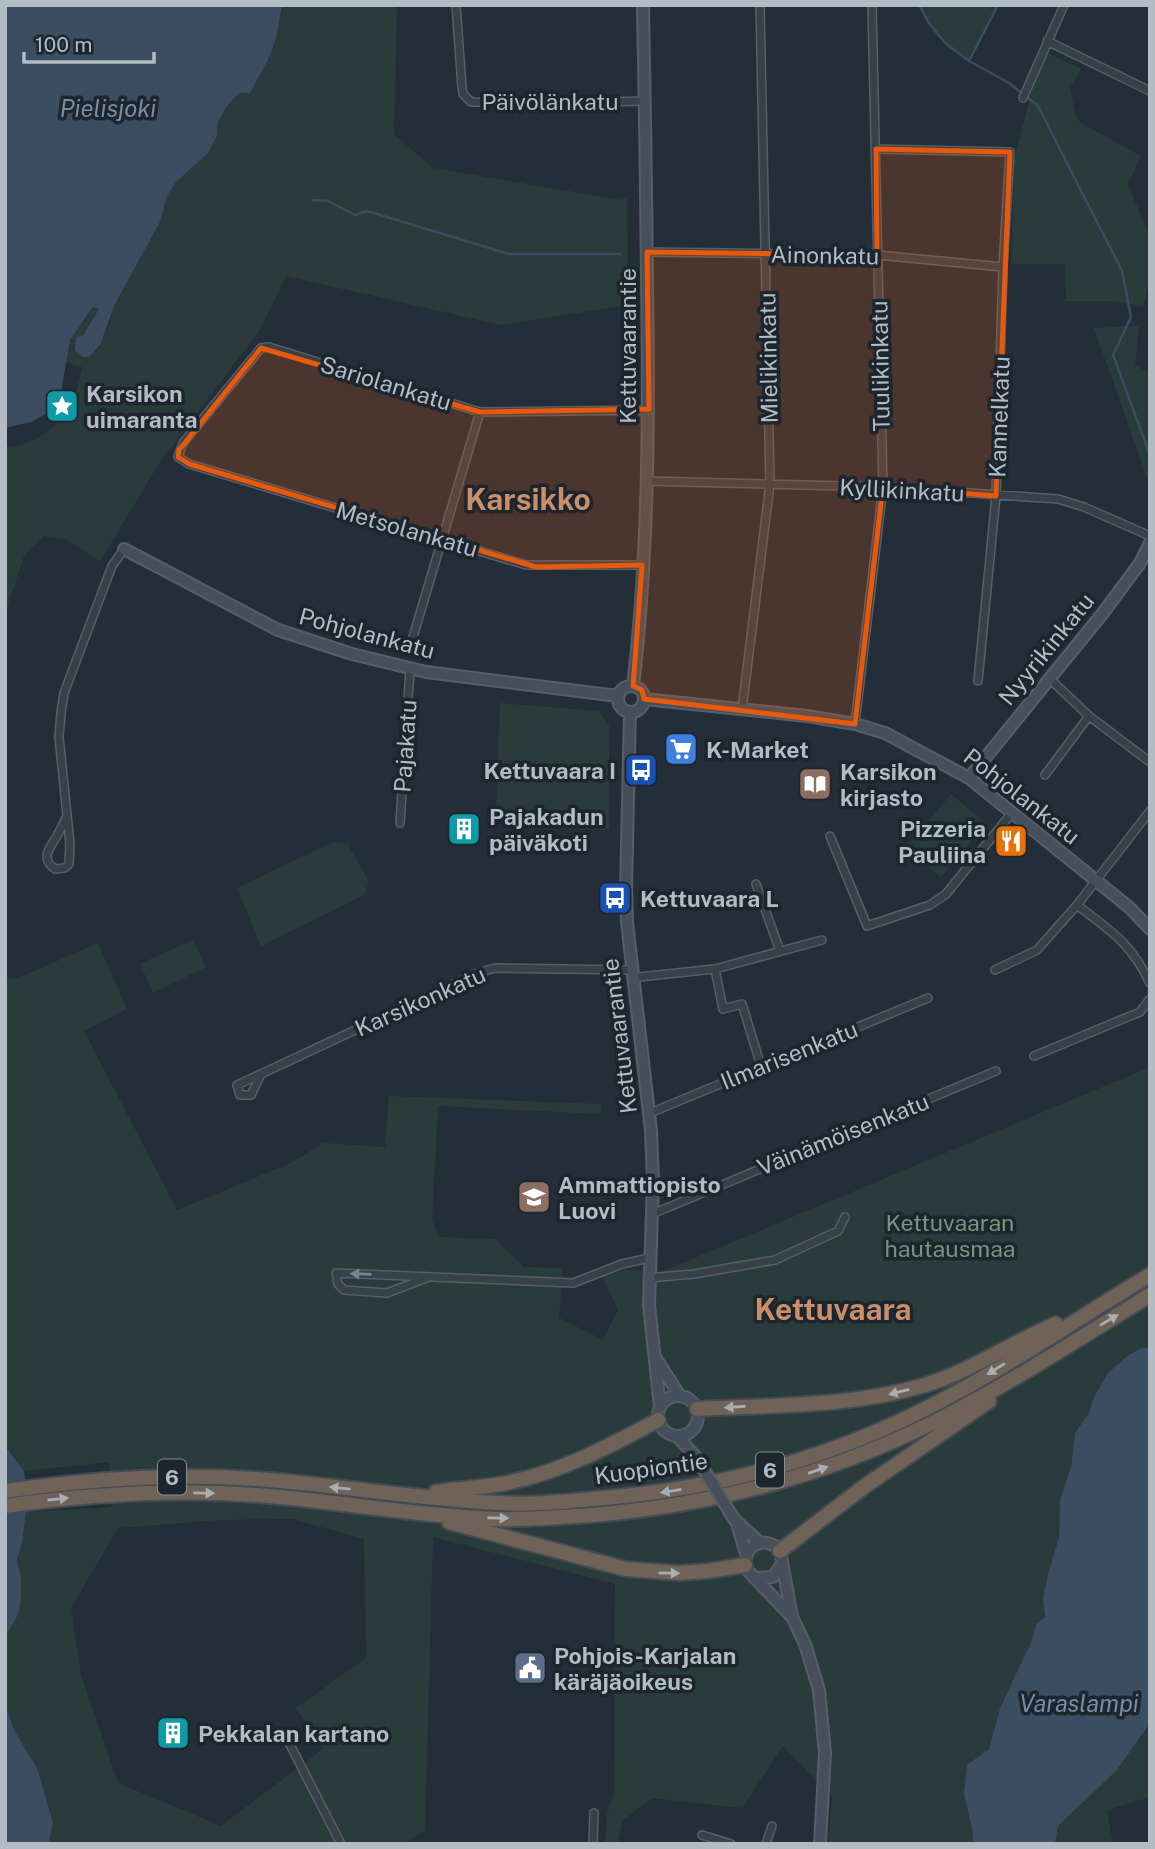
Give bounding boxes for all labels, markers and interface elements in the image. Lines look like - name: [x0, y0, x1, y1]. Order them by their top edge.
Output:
- scale bar: [24, 21, 154, 65]
- text: 100 m: [35, 32, 92, 57]
- street label: Päivölänkatu: [481, 88, 619, 115]
- water label: Pielisjoki: [60, 94, 156, 122]
- street label: Ainonkatu: [770, 241, 880, 269]
- street label: Kettuvaarantie: [614, 268, 641, 424]
- street label: Mielikinkatu: [753, 292, 783, 424]
- street label: Tuulikinkatu: [865, 300, 895, 432]
- street label: Sariolankatu: [317, 350, 455, 416]
- street label: Kannelkatu: [983, 356, 1015, 478]
- place label: Karsikon uimaranta: [86, 380, 198, 433]
- place icon: Karsikon uimaranta: [43, 387, 81, 425]
- street label: Kyllikinkatu: [839, 473, 965, 507]
- district label: Karsikko: [465, 481, 591, 517]
- street label: Metsolankatu: [333, 496, 481, 562]
- street label: Nyyrikinkatu: [993, 588, 1099, 710]
- street label: Pohjolankatu: [296, 602, 438, 664]
- street label: Pajakatu: [388, 699, 422, 793]
- supermarket icon: K-Market: [662, 730, 700, 768]
- place label: K-Market: [706, 736, 809, 763]
- street label: Pohjolankatu: [959, 742, 1085, 850]
- bus stop icon: Kettuvaara I: [622, 751, 660, 789]
- place label: Kettuvaara I: [483, 757, 616, 784]
- place label: Karsikon kirjasto: [840, 758, 937, 811]
- library icon: Karsikon kirjasto: [796, 765, 834, 803]
- place label: Pajakadun päiväkoti: [489, 803, 604, 856]
- building icon: Pajakadun päiväkoti: [445, 810, 483, 848]
- place label: Pizzeria Pauliina: [898, 815, 986, 868]
- restaurant icon: Pizzeria Pauliina: [992, 822, 1030, 860]
- bus stop icon: Kettuvaara L: [596, 879, 634, 917]
- place label: Kettuvaara L: [640, 885, 779, 912]
- street label: Kettuvaarantie: [596, 957, 642, 1115]
- street label: Karsikonkatu: [350, 960, 490, 1042]
- street label: Ilmarisenkatu: [716, 1015, 862, 1095]
- street label: Väinämöisenkatu: [753, 1087, 933, 1181]
- place label: Ammattiopisto Luovi: [558, 1171, 721, 1224]
- school or university icon: Ammattiopisto Luovi: [515, 1178, 553, 1216]
- park label: Kettuvaaran hautausmaa: [884, 1209, 1016, 1262]
- one-way arrow: [350, 1269, 372, 1280]
- district label: Kettuvaara: [755, 1291, 912, 1327]
- one-way arrow: [1099, 1314, 1118, 1327]
- one-way arrow: [987, 1362, 1006, 1375]
- one-way arrow: [887, 1387, 909, 1398]
- one-way arrow: [724, 1402, 746, 1413]
- street label: Kuopiontie: [593, 1447, 709, 1489]
- road number: 6: [756, 1452, 784, 1488]
- road number: 6: [158, 1460, 186, 1494]
- one-way arrow: [808, 1464, 829, 1475]
- one-way arrow: [328, 1482, 350, 1493]
- one-way arrow: [660, 1486, 682, 1497]
- one-way arrow: [193, 1487, 215, 1499]
- one-way arrow: [47, 1493, 69, 1504]
- one-way arrow: [487, 1513, 509, 1524]
- one-way arrow: [658, 1567, 680, 1579]
- place label: Pohjois-Karjalan käräjäoikeus: [554, 1642, 736, 1695]
- public building icon: Pohjois-Karjalan käräjäoikeus: [511, 1649, 549, 1687]
- water label: Varaslampi: [1019, 1689, 1139, 1717]
- building icon: Pekkalan kartano: [154, 1714, 192, 1752]
- place label: Pekkalan kartano: [198, 1720, 389, 1747]

